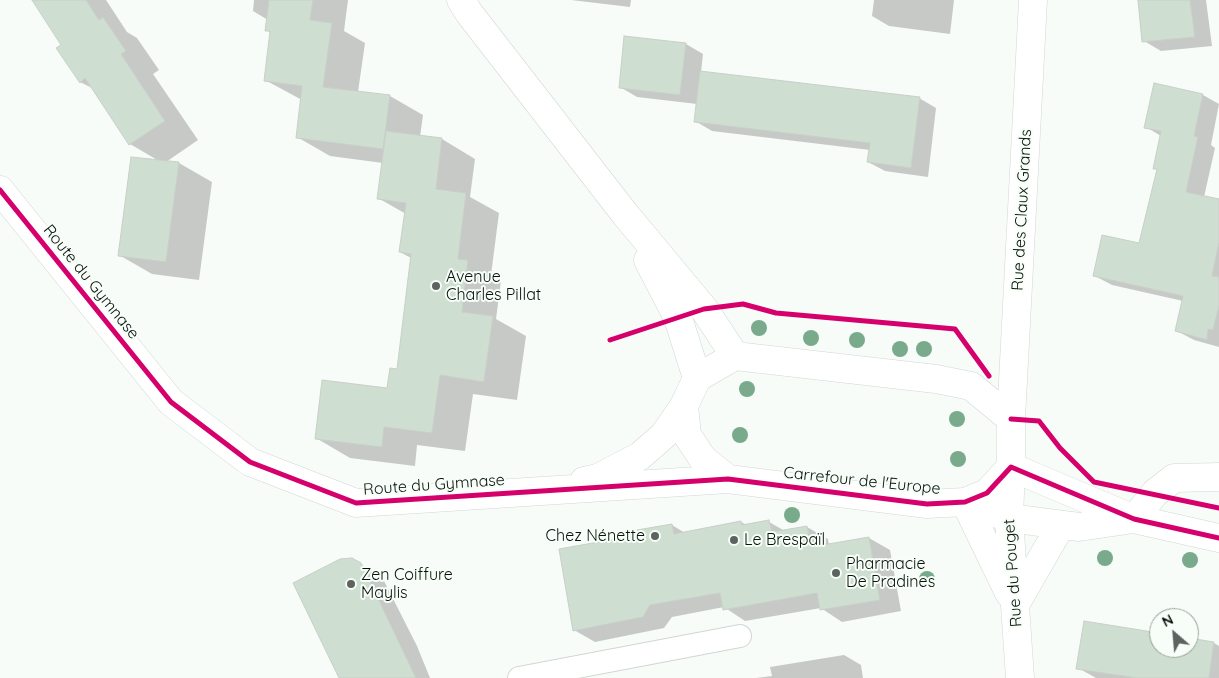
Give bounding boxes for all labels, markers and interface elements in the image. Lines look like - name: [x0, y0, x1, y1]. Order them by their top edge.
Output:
- street label: Rue des Claux Grands: [1008, 129, 1036, 291]
- street label: Route du Gymnase: [39, 221, 143, 343]
- place label: Avenue Charles Pillat: [446, 267, 541, 305]
- marker: Avenue Charles Pillat: [430, 280, 442, 292]
- street label: Carrefour de l'Europe: [783, 463, 941, 499]
- street label: Route du Gymnase: [363, 470, 505, 500]
- street label: Rue du Pouget: [1000, 518, 1026, 628]
- place label: Chez Nénette: [546, 526, 645, 546]
- marker: Chez Nénette: [649, 530, 661, 542]
- place label: Le Brespaïl: [744, 530, 825, 550]
- marker: Le Brespaïl: [728, 534, 740, 546]
- place label: Pharmacie De Pradines: [846, 554, 935, 592]
- place label: Zen Coiffure Maylis: [361, 565, 453, 603]
- marker: Pharmacie De Pradines: [830, 567, 842, 579]
- marker: Zen Coiffure Maylis: [345, 578, 357, 590]
- north arrow: [1149, 608, 1199, 658]
- text: N: [1159, 610, 1176, 631]

